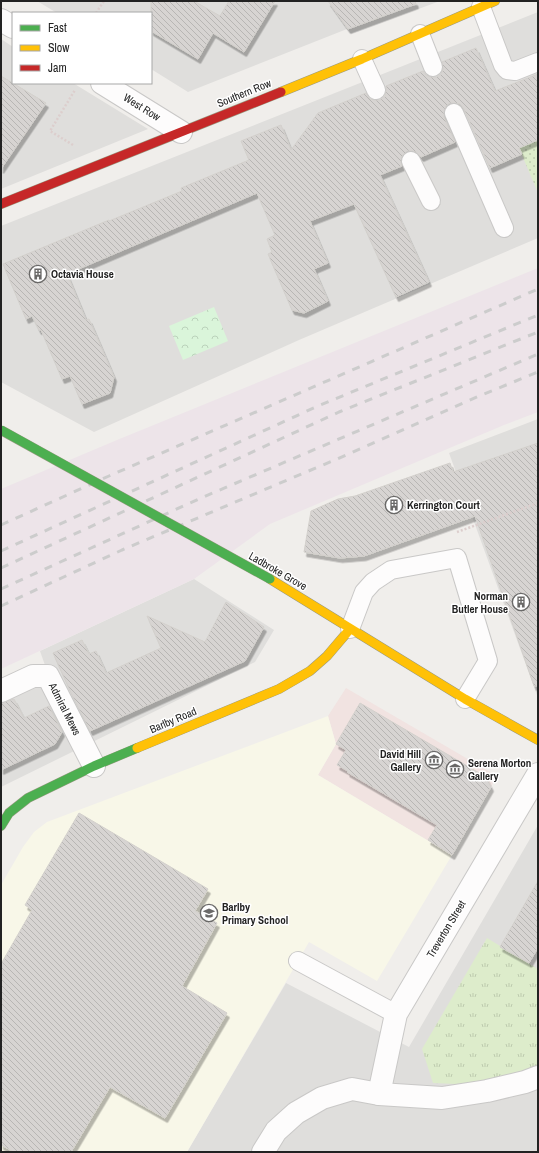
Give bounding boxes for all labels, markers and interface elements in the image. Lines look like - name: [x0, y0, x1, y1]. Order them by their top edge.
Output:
- legend: [12, 12, 152, 84]
- text: Fast: [48, 20, 67, 36]
- text: Slow: [48, 40, 70, 56]
- text: Jam: [48, 60, 67, 76]
- street label: Southern Row: [215, 76, 274, 110]
- street label: West Row: [121, 90, 163, 124]
- building icon: Octavia House: [28, 264, 48, 284]
- place label: Octavia House: [51, 267, 114, 281]
- building icon: Kerrington Court: [384, 495, 404, 515]
- place label: Kerrington Court: [407, 498, 480, 512]
- street label: Ladbroke Grove: [246, 549, 310, 593]
- place label: Norman Butler House: [452, 589, 508, 616]
- building icon: Norman Butler House: [511, 592, 531, 612]
- street label: Admiral Mews: [45, 679, 84, 738]
- street label: Barlby Road: [147, 704, 199, 736]
- place label: David Hill Gallery: [380, 747, 421, 774]
- museum icon: David Hill Gallery: [424, 750, 444, 770]
- place label: Serena Morton Gallery: [468, 756, 531, 783]
- museum icon: Serena Morton Gallery: [445, 759, 465, 779]
- street label: Treverton Street: [423, 897, 469, 960]
- place label: Barlby Primary School: [222, 900, 288, 927]
- school or university icon: Barlby Primary School: [199, 903, 219, 923]

